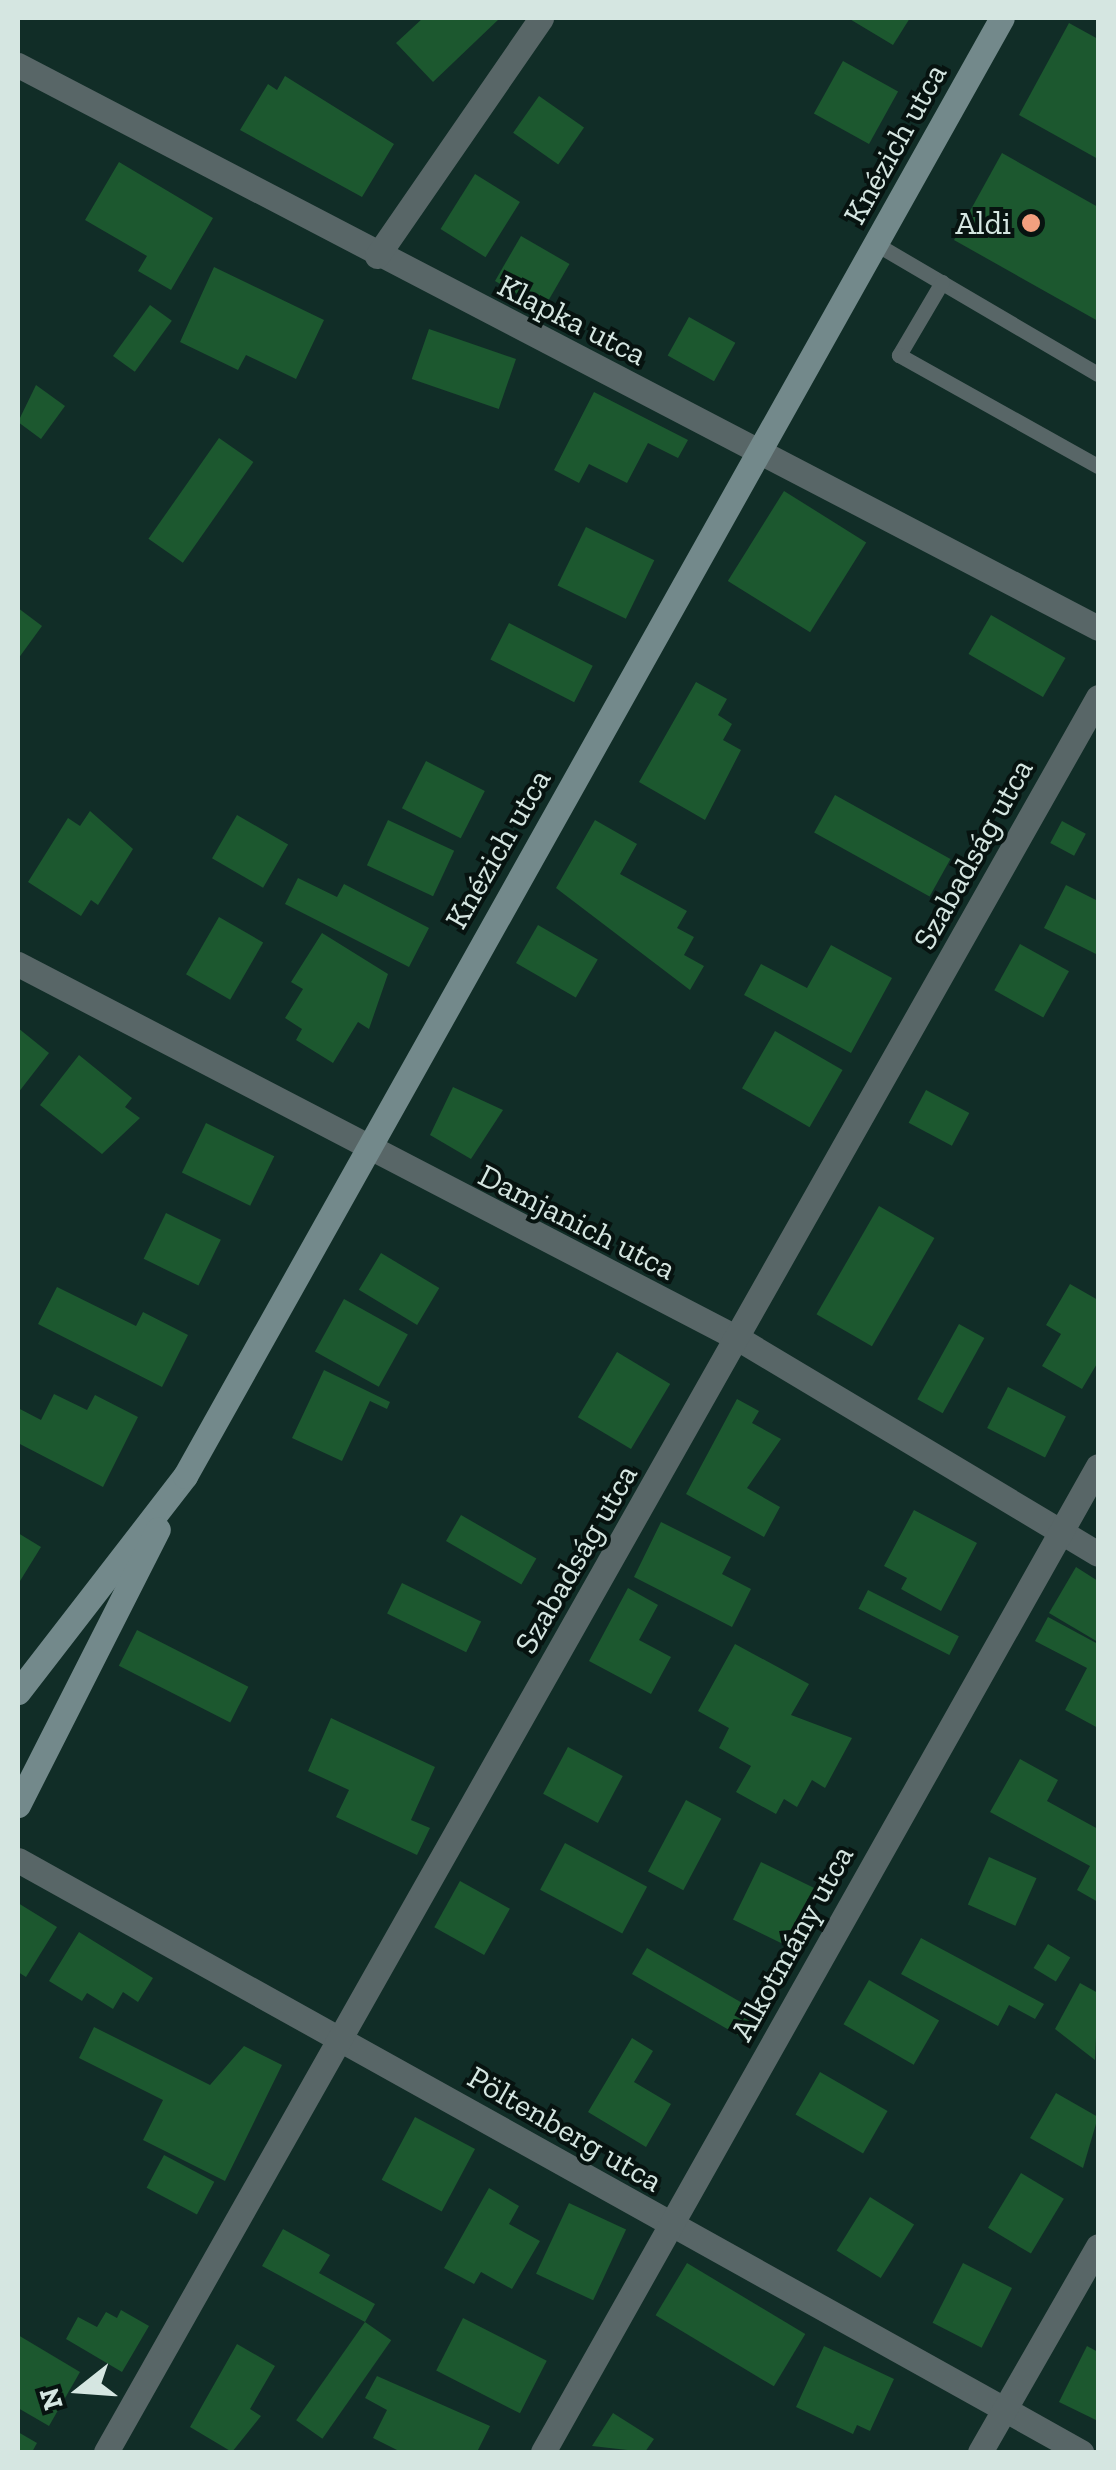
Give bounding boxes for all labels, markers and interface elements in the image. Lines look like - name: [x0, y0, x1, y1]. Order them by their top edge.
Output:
- street label: Knézich utca: [835, 57, 955, 231]
- place label: Aldi: [955, 204, 1011, 242]
- marker: Aldi: [1020, 212, 1042, 234]
- street label: Klapka utca: [491, 266, 653, 374]
- street label: Szabadság utca: [905, 752, 1041, 956]
- street label: Knézich utca: [437, 762, 559, 936]
- street label: Damjanich utca: [472, 1156, 682, 1288]
- street label: Szabadság utca: [506, 1458, 646, 1660]
- street label: Alkotmány utca: [722, 1838, 862, 2048]
- street label: Pöltenberg utca: [461, 2058, 669, 2200]
- north arrow: [30, 2340, 130, 2440]
- text: N: [32, 2384, 70, 2414]

